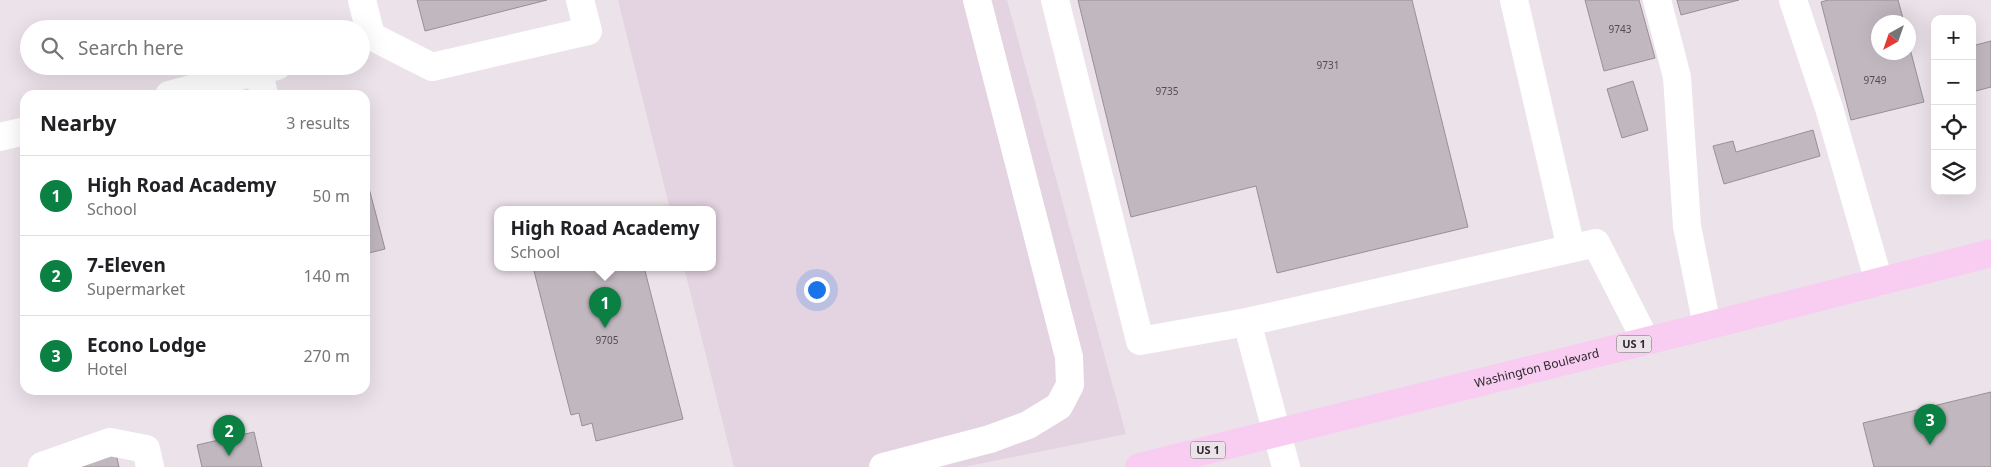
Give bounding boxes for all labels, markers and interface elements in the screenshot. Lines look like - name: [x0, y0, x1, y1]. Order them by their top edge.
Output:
- north arrow: [1871, 15, 1916, 60]
- map controls: [1931, 15, 1976, 195]
- button: +: [1931, 15, 1976, 60]
- search box: [20, 20, 370, 75]
- house number: 9743: [1609, 22, 1632, 36]
- icon: search: [38, 34, 66, 62]
- text: Search here: [78, 35, 184, 61]
- house number: 9731: [1317, 58, 1339, 72]
- button: −: [1931, 60, 1976, 105]
- house number: 9749: [1864, 73, 1887, 87]
- house number: 9735: [1156, 84, 1179, 98]
- button: locate: [1931, 105, 1976, 150]
- text: Nearby: [40, 109, 116, 137]
- text: 3 results: [286, 112, 350, 134]
- button: layers: [1931, 150, 1976, 195]
- text: High Road Academy: [87, 172, 276, 198]
- text: 1: [51, 185, 61, 207]
- text: 50 m: [313, 185, 350, 207]
- text: School: [87, 198, 137, 220]
- popup: [494, 206, 716, 271]
- text: High Road Academy: [510, 215, 700, 241]
- text: School: [510, 241, 560, 263]
- text: 7-Eleven: [87, 252, 166, 278]
- text: 2: [51, 265, 61, 287]
- text: 140 m: [303, 265, 350, 287]
- your location: [804, 277, 830, 303]
- text: Supermarket: [87, 278, 185, 300]
- pin: 1: [589, 287, 621, 328]
- text: Econo Lodge: [87, 332, 206, 358]
- house number: 9705: [596, 333, 619, 347]
- road number: US 1: [1616, 336, 1652, 352]
- street label: Washington Boulevard: [1473, 344, 1601, 391]
- text: 3: [51, 345, 61, 367]
- text: 270 m: [303, 345, 350, 367]
- text: Hotel: [87, 358, 127, 380]
- pin: 3: [1914, 404, 1946, 445]
- pin: 2: [213, 415, 245, 456]
- road number: US 1: [1190, 442, 1226, 458]

